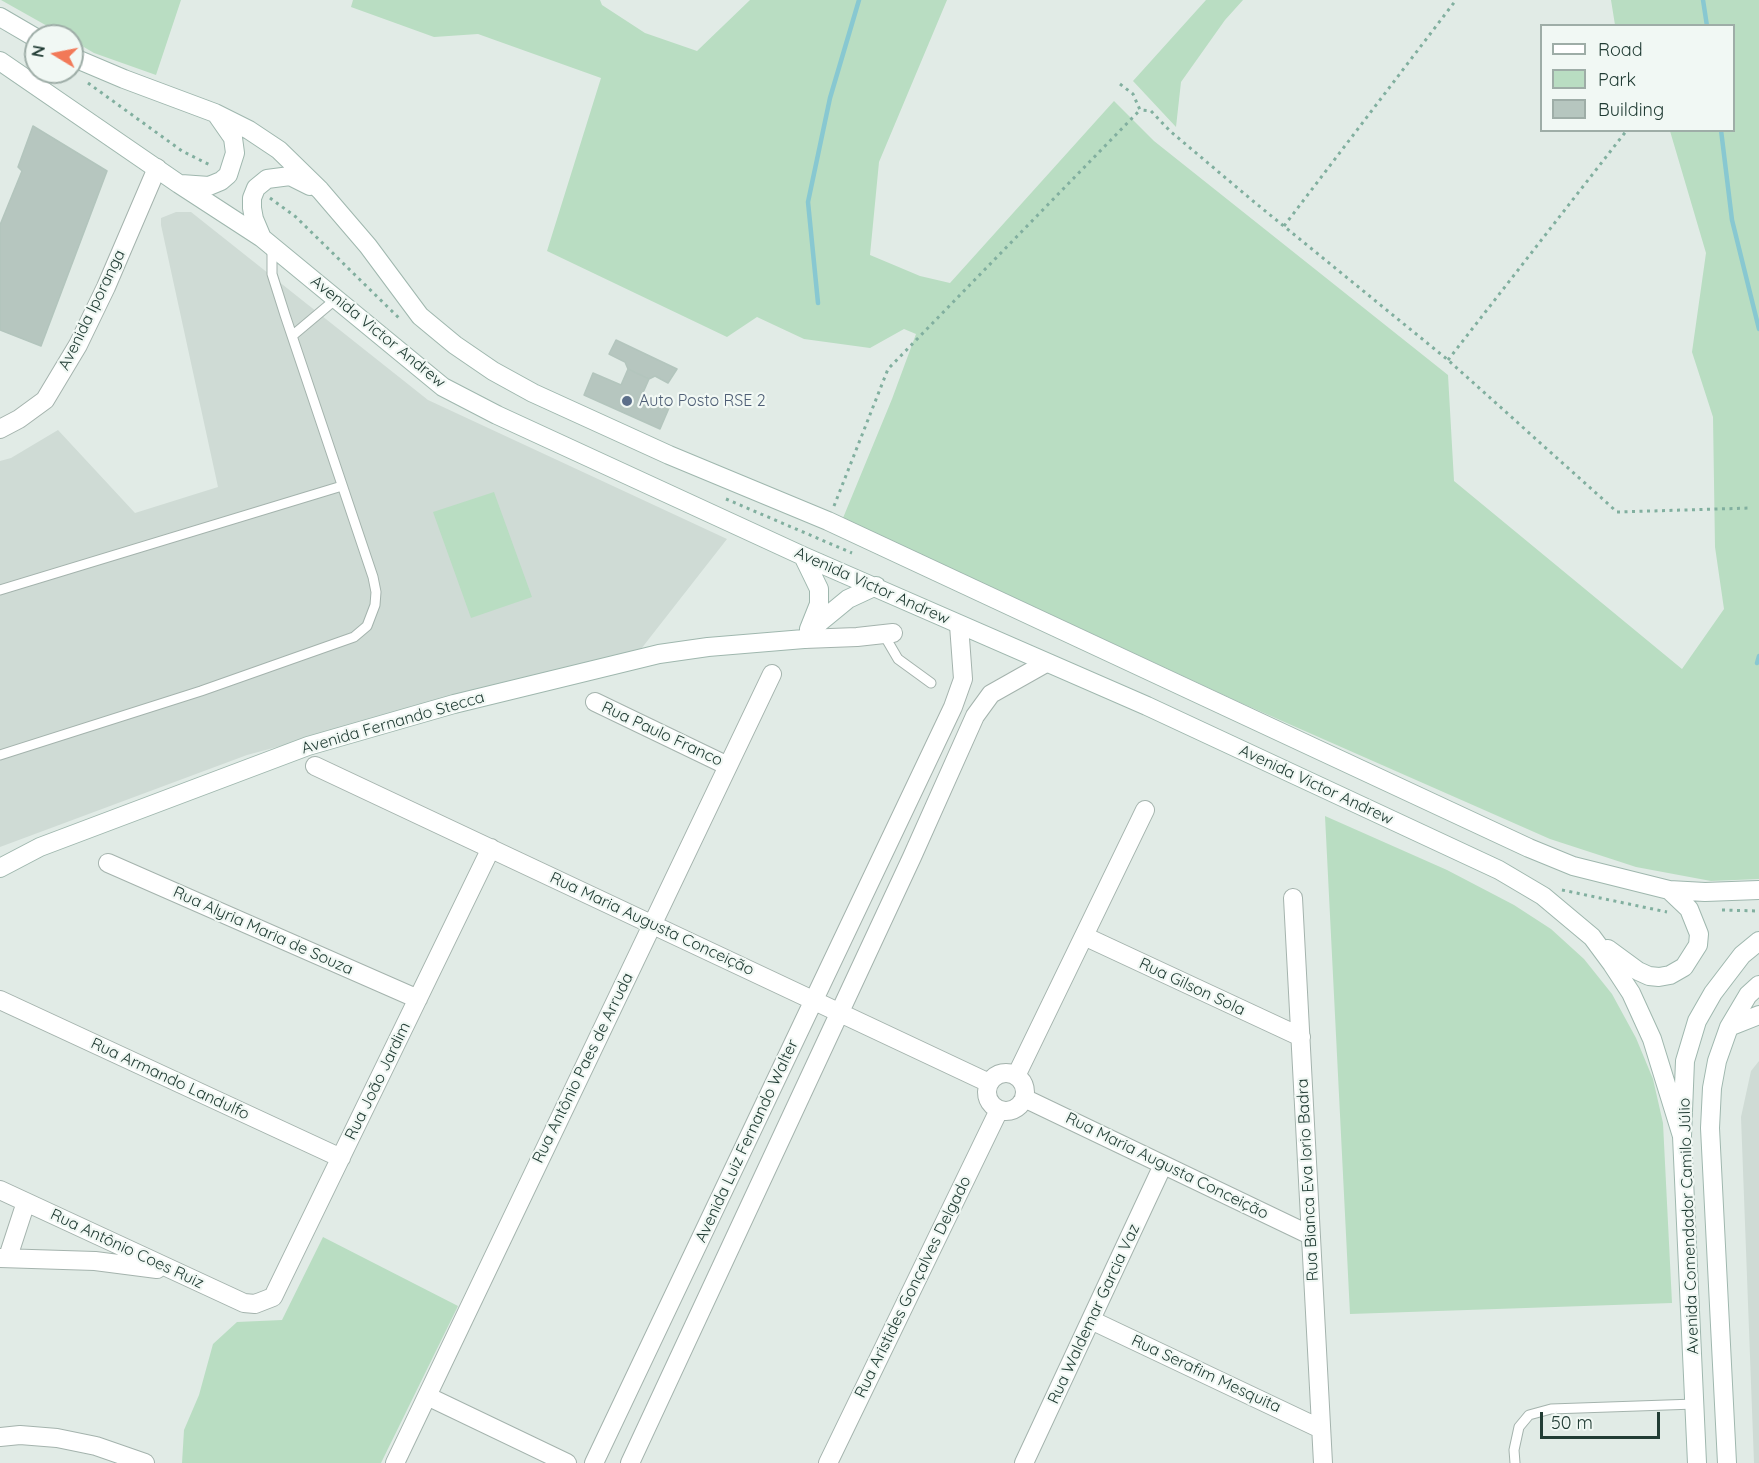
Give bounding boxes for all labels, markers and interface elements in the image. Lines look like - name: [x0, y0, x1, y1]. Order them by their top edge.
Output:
- north arrow: [24, 24, 84, 84]
- legend: [1540, 24, 1735, 132]
- text: Road: [1598, 38, 1643, 61]
- text: N: [27, 44, 49, 59]
- text: Park: [1598, 68, 1636, 91]
- text: Building: [1598, 98, 1664, 121]
- street label: Avenida Iporanga: [55, 247, 129, 373]
- street label: Avenida Victor Andrew: [307, 272, 449, 392]
- place label: Auto Posto RSE 2: [639, 391, 766, 411]
- marker: Auto Posto RSE 2: [620, 394, 634, 408]
- street label: Avenida Victor Andrew: [791, 543, 953, 629]
- street label: Avenida Fernando Stecca: [299, 688, 487, 758]
- street label: Rua Paulo Franco: [599, 698, 725, 770]
- street label: Avenida Victor Andrew: [1236, 741, 1396, 829]
- street label: Rua Maria Augusta Conceição: [547, 868, 757, 980]
- street label: Rua Alyria Maria de Souza: [170, 883, 356, 979]
- street label: Rua Gilson Sola: [1136, 954, 1248, 1020]
- street label: Rua Antônio Paes de Arruda: [528, 970, 638, 1166]
- street label: Rua João Jardim: [341, 1019, 415, 1143]
- street label: Rua Armando Landulfo: [88, 1034, 252, 1124]
- street label: Avenida Luiz Fernando Walter: [691, 1036, 803, 1246]
- street label: Rua Bianca Eva Iorio Badra: [1293, 1078, 1323, 1282]
- street label: Avenida Comendador Camilo Júlio: [1675, 1097, 1703, 1355]
- street label: Rua Maria Augusta Conceição: [1063, 1108, 1271, 1224]
- street label: Rua Aristides Gonçalves Delgado: [851, 1173, 975, 1401]
- street label: Rua Antônio Coes Ruiz: [47, 1205, 207, 1293]
- street label: Rua Waldemar Garcia Vaz: [1044, 1221, 1144, 1407]
- street label: Rua Serafim Mesquita: [1128, 1331, 1284, 1417]
- scale bar: [1543, 1400, 1663, 1438]
- text: 50 m: [1551, 1411, 1593, 1434]

